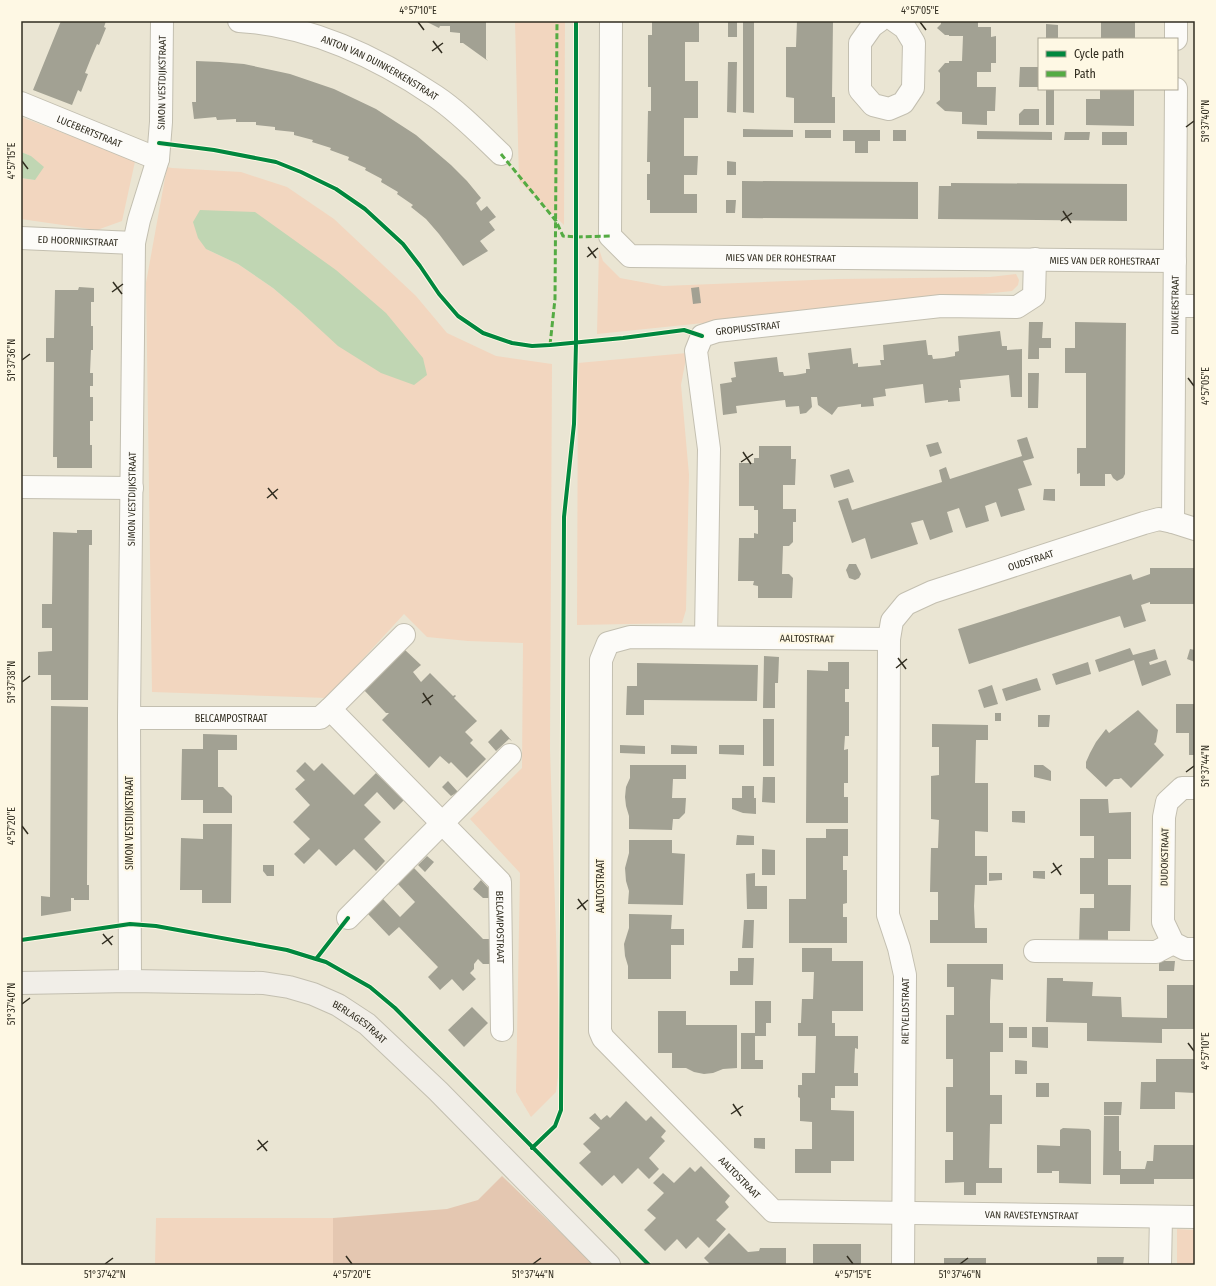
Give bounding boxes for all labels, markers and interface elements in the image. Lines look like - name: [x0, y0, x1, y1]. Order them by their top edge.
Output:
- text: 4°57'10"E: [399, 5, 437, 17]
- text: 4°57'05"E: [901, 5, 939, 17]
- street label: ANTON VAN DUINKERKENSTRAAT: [319, 33, 441, 104]
- street label: SIMON VESTDIJKSTRAAT: [155, 35, 169, 130]
- legend: [1038, 38, 1178, 90]
- text: Cycle path: [1074, 47, 1124, 61]
- text: Path: [1074, 67, 1096, 81]
- text: 51°37'40"N: [1200, 100, 1212, 142]
- street label: LUCEBERTSTRAAT: [55, 113, 124, 151]
- text: 4°57'15"E: [6, 142, 18, 179]
- street label: ED HOORNIKSTRAAT: [37, 234, 119, 249]
- street label: MIES VAN DER ROHESTRAAT: [725, 252, 836, 265]
- street label: MIES VAN DER ROHESTRAAT: [1049, 255, 1160, 268]
- street label: DUIKERSTRAAT: [1169, 275, 1182, 335]
- street label: GROPIUSSTRAAT: [715, 319, 782, 338]
- text: 51°37'36"N: [6, 339, 18, 381]
- text: 4°57'05"E: [1200, 367, 1212, 405]
- street label: SIMON VESTDIJKSTRAAT: [126, 451, 139, 546]
- street label: OUDSTRAAT: [1006, 548, 1056, 574]
- street label: AALTOSTRAAT: [780, 633, 835, 645]
- text: 51°37'38"N: [6, 661, 18, 703]
- street label: BELCAMPOSTRAAT: [195, 713, 268, 725]
- text: 51°37'44"N: [1200, 745, 1212, 787]
- street label: SIMON VESTDIJKSTRAAT: [124, 776, 136, 870]
- text: 4°57'20"E: [6, 807, 18, 845]
- street label: DUDOKSTRAAT: [1158, 827, 1172, 886]
- street label: AALTOSTRAAT: [595, 859, 607, 913]
- street label: BELCAMPOSTRAAT: [493, 891, 506, 964]
- street label: RIETVELDSTRAAT: [900, 977, 912, 1045]
- text: 51°37'40"N: [6, 983, 18, 1025]
- street label: BERLAGESTRAAT: [330, 998, 389, 1047]
- text: 4°57'10"E: [1200, 1032, 1212, 1070]
- street label: AALTOSTRAAT: [716, 1154, 763, 1202]
- street label: VAN RAVESTEYNSTRAAT: [985, 1209, 1079, 1222]
- text: 51°37'42"N: [84, 1269, 126, 1281]
- text: 4°57'20"E: [333, 1269, 371, 1281]
- text: 51°37'44"N: [512, 1269, 554, 1281]
- text: 4°57'15"E: [835, 1269, 872, 1281]
- text: 51°37'46"N: [939, 1269, 981, 1281]

